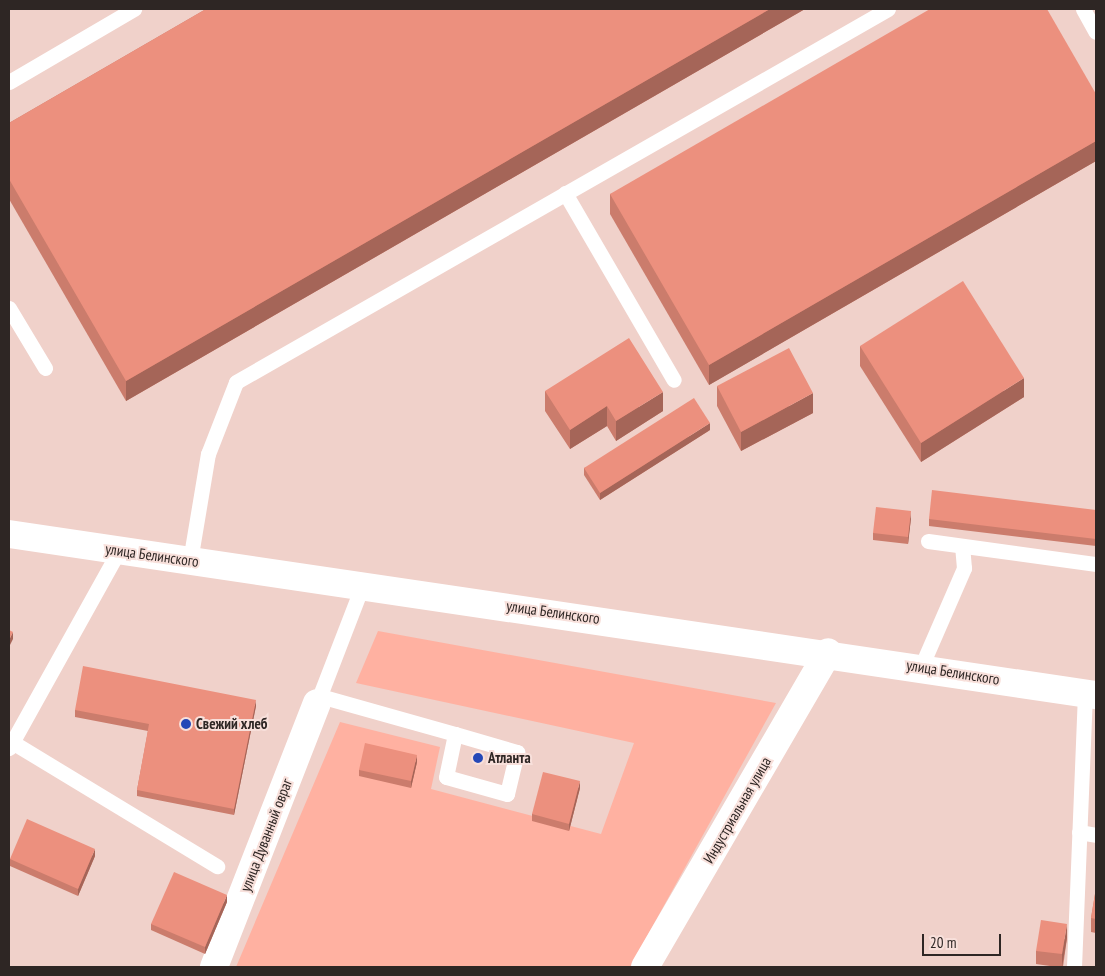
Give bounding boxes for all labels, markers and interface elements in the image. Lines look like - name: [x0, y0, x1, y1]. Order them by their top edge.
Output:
- street label: улица Белинского: [104, 540, 200, 570]
- street label: улица Белинского: [505, 597, 601, 627]
- street label: улица Белинского: [905, 656, 1001, 688]
- place label: Свежий хлеб: [196, 715, 267, 733]
- marker: Свежий хлеб: [180, 718, 192, 730]
- place label: Атланта: [488, 749, 531, 767]
- marker: Атланта: [472, 752, 484, 764]
- street label: Индустриальная улица: [699, 754, 775, 866]
- street label: улица Дуванный овраг: [236, 776, 296, 894]
- scale bar: [925, 924, 1004, 956]
- text: 20 m: [930, 933, 956, 952]

